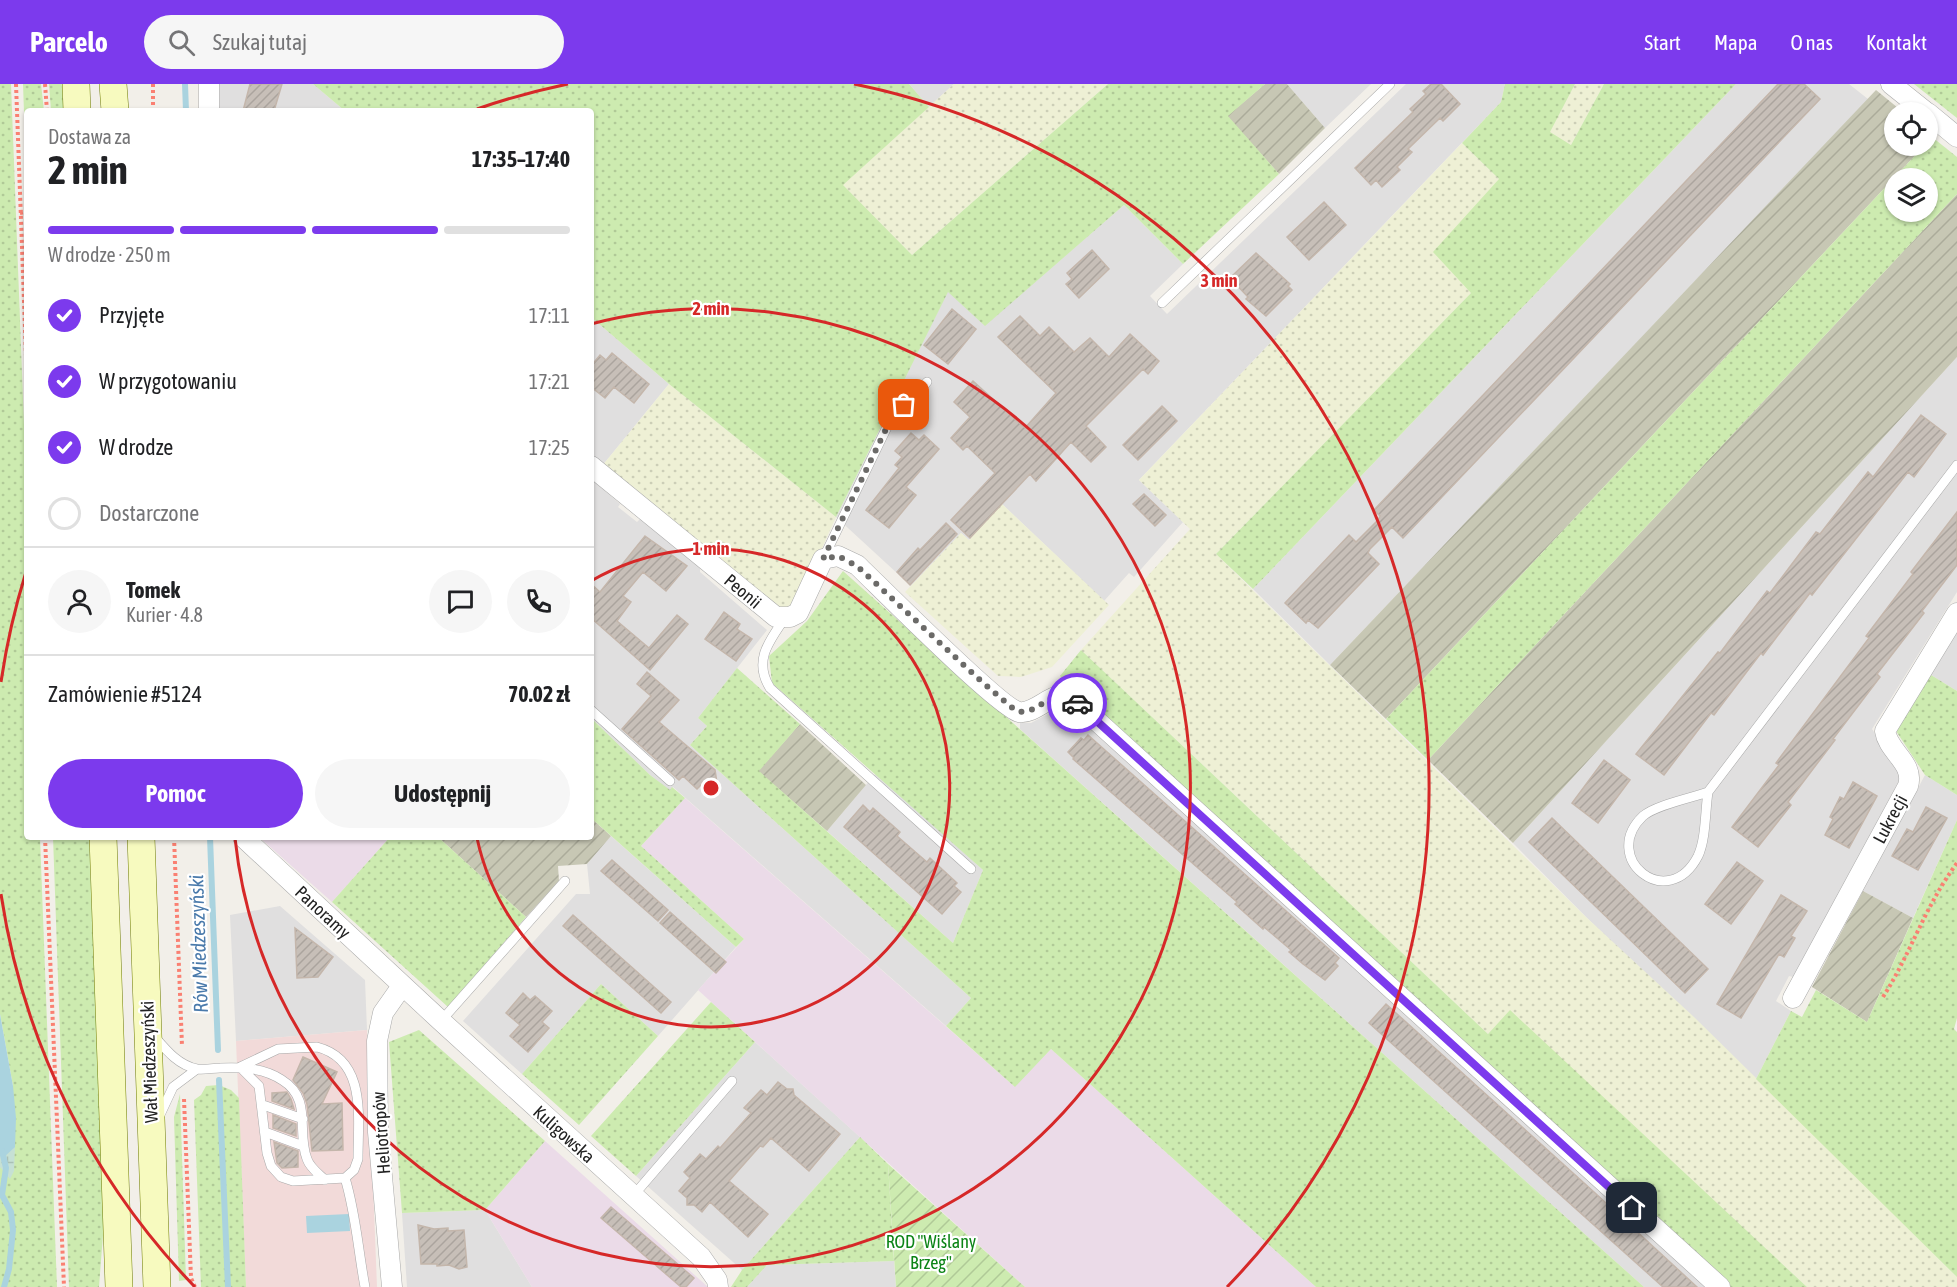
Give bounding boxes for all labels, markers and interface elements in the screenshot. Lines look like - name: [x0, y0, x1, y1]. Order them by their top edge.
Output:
- search box: [144, 15, 564, 69]
- text: Parcelo: [30, 26, 108, 58]
- icon: search: [165, 26, 198, 59]
- text: Szukaj tutaj: [213, 29, 307, 55]
- text: Start: [1644, 30, 1681, 54]
- text: Mapa: [1714, 30, 1757, 54]
- text: O nas: [1790, 30, 1833, 54]
- text: Kontakt: [1866, 30, 1927, 54]
- map controls: [1884, 102, 1938, 222]
- button: locate: [1884, 102, 1938, 156]
- text: Dostawa za: [48, 125, 131, 148]
- text: 17:35–17:40: [472, 146, 570, 172]
- text: 2 min: [48, 148, 128, 192]
- button: layers: [1884, 168, 1938, 222]
- text: W drodze · 250 m: [48, 243, 171, 266]
- text: 3 min: [1201, 270, 1238, 291]
- text: 2 min: [693, 298, 730, 319]
- icon: check: [48, 299, 81, 332]
- text: Przyjęte: [99, 302, 164, 328]
- text: 17:11: [529, 304, 570, 327]
- icon: check: [48, 365, 81, 398]
- text: W przygotowaniu: [99, 368, 237, 394]
- text: 17:21: [529, 370, 570, 393]
- pin: [878, 379, 929, 430]
- icon: bag: [887, 388, 920, 421]
- icon: check: [48, 431, 81, 464]
- text: W drodze: [99, 434, 173, 460]
- text: 17:25: [529, 436, 570, 459]
- text: Dostarczone: [99, 500, 199, 526]
- text: 1 min: [693, 538, 730, 559]
- street label: Peonii: [720, 569, 766, 613]
- button: person: [48, 570, 111, 633]
- button: chat: [429, 570, 492, 633]
- button: phone: [507, 570, 570, 633]
- text: Tomek: [126, 577, 180, 603]
- text: Kurier · 4.8: [126, 603, 203, 626]
- courier: [1047, 673, 1107, 733]
- text: Zamówienie #5124: [48, 681, 202, 707]
- text: 70.02 zł: [508, 681, 570, 707]
- icon: car: [1061, 687, 1094, 720]
- button: Pomoc: [48, 759, 303, 828]
- button: Udostępnij: [315, 759, 570, 828]
- centre of rings: [701, 778, 721, 798]
- street label: Lukrecji: [1869, 791, 1911, 847]
- water label: Rów Miedzeszyński: [184, 874, 212, 1013]
- street label: Panoramy: [291, 881, 355, 943]
- street label: Wał Miedzeszyński: [136, 1001, 162, 1123]
- street label: Heliotropów: [368, 1091, 394, 1175]
- street label: Kuligowska: [529, 1101, 599, 1167]
- pin: [1606, 1182, 1657, 1233]
- icon: home: [1615, 1191, 1648, 1224]
- park label: ROD "Wiślany Brzeg": [886, 1231, 976, 1273]

